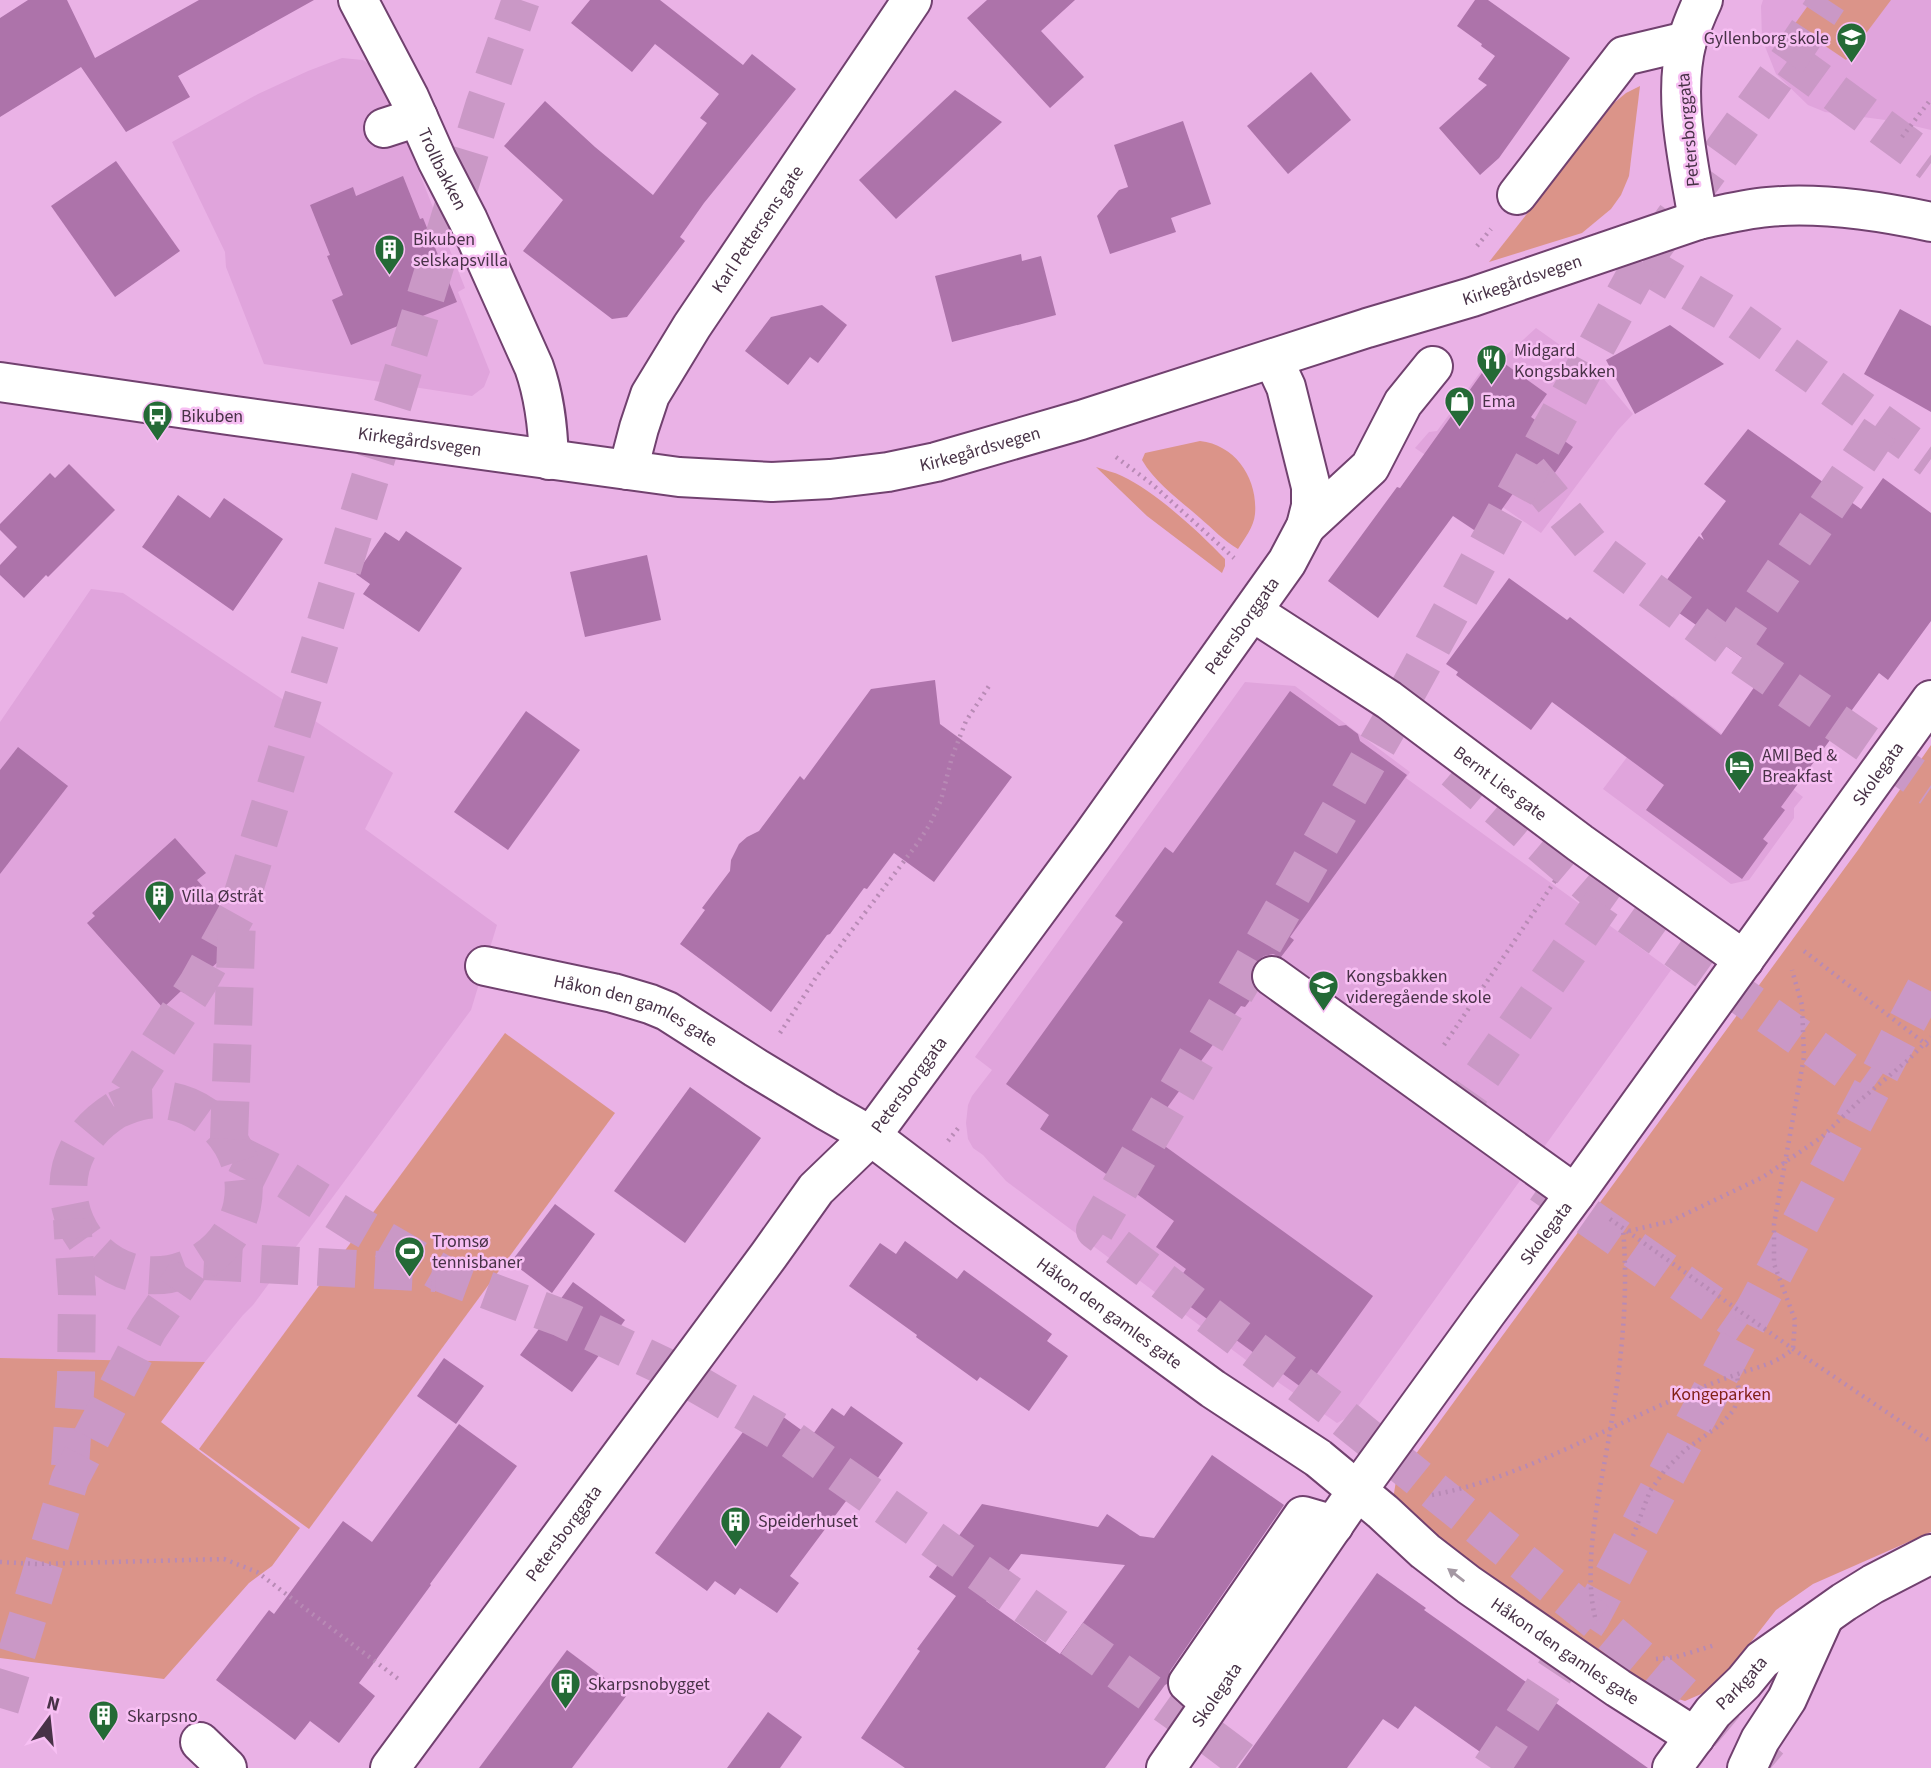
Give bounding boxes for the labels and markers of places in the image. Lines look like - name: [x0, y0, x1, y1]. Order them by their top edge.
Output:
- school or university icon: Gyllenborg skole: [1835, 21, 1869, 65]
- place label: Gyllenborg skole: [1704, 26, 1829, 51]
- place label: Bikuben selskapsvilla: [413, 227, 508, 273]
- building icon: Bikuben selskapsvilla: [373, 232, 407, 276]
- place label: Midgard Kongsbakken: [1514, 338, 1616, 384]
- restaurant icon: Midgard Kongsbakken: [1474, 343, 1508, 387]
- shop icon: Ema: [1442, 384, 1476, 428]
- place label: Ema: [1482, 389, 1515, 414]
- bus stop icon: Bikuben: [141, 399, 175, 443]
- place label: Bikuben: [181, 404, 243, 429]
- place label: AMI Bed & Breakfast: [1762, 743, 1837, 789]
- hotel icon: AMI Bed & Breakfast: [1722, 748, 1756, 792]
- building icon: Villa Østråt: [142, 879, 176, 923]
- place label: Villa Østråt: [182, 884, 264, 909]
- place label: Kongsbakken videregående skole: [1346, 964, 1491, 1010]
- school or university icon: Kongsbakken videregående skole: [1306, 969, 1340, 1013]
- place label: Tromsø tennisbaner: [432, 1229, 523, 1275]
- sports icon: Tromsø tennisbaner: [392, 1234, 426, 1278]
- building icon: Speiderhuset: [718, 1504, 752, 1548]
- place label: Speiderhuset: [758, 1509, 858, 1534]
- building icon: Skarpsnobygget: [548, 1667, 582, 1711]
- place label: Skarpsnobygget: [588, 1672, 710, 1697]
- building icon: Skarpsno: [87, 1699, 121, 1743]
- place label: Skarpsno: [127, 1704, 198, 1729]

